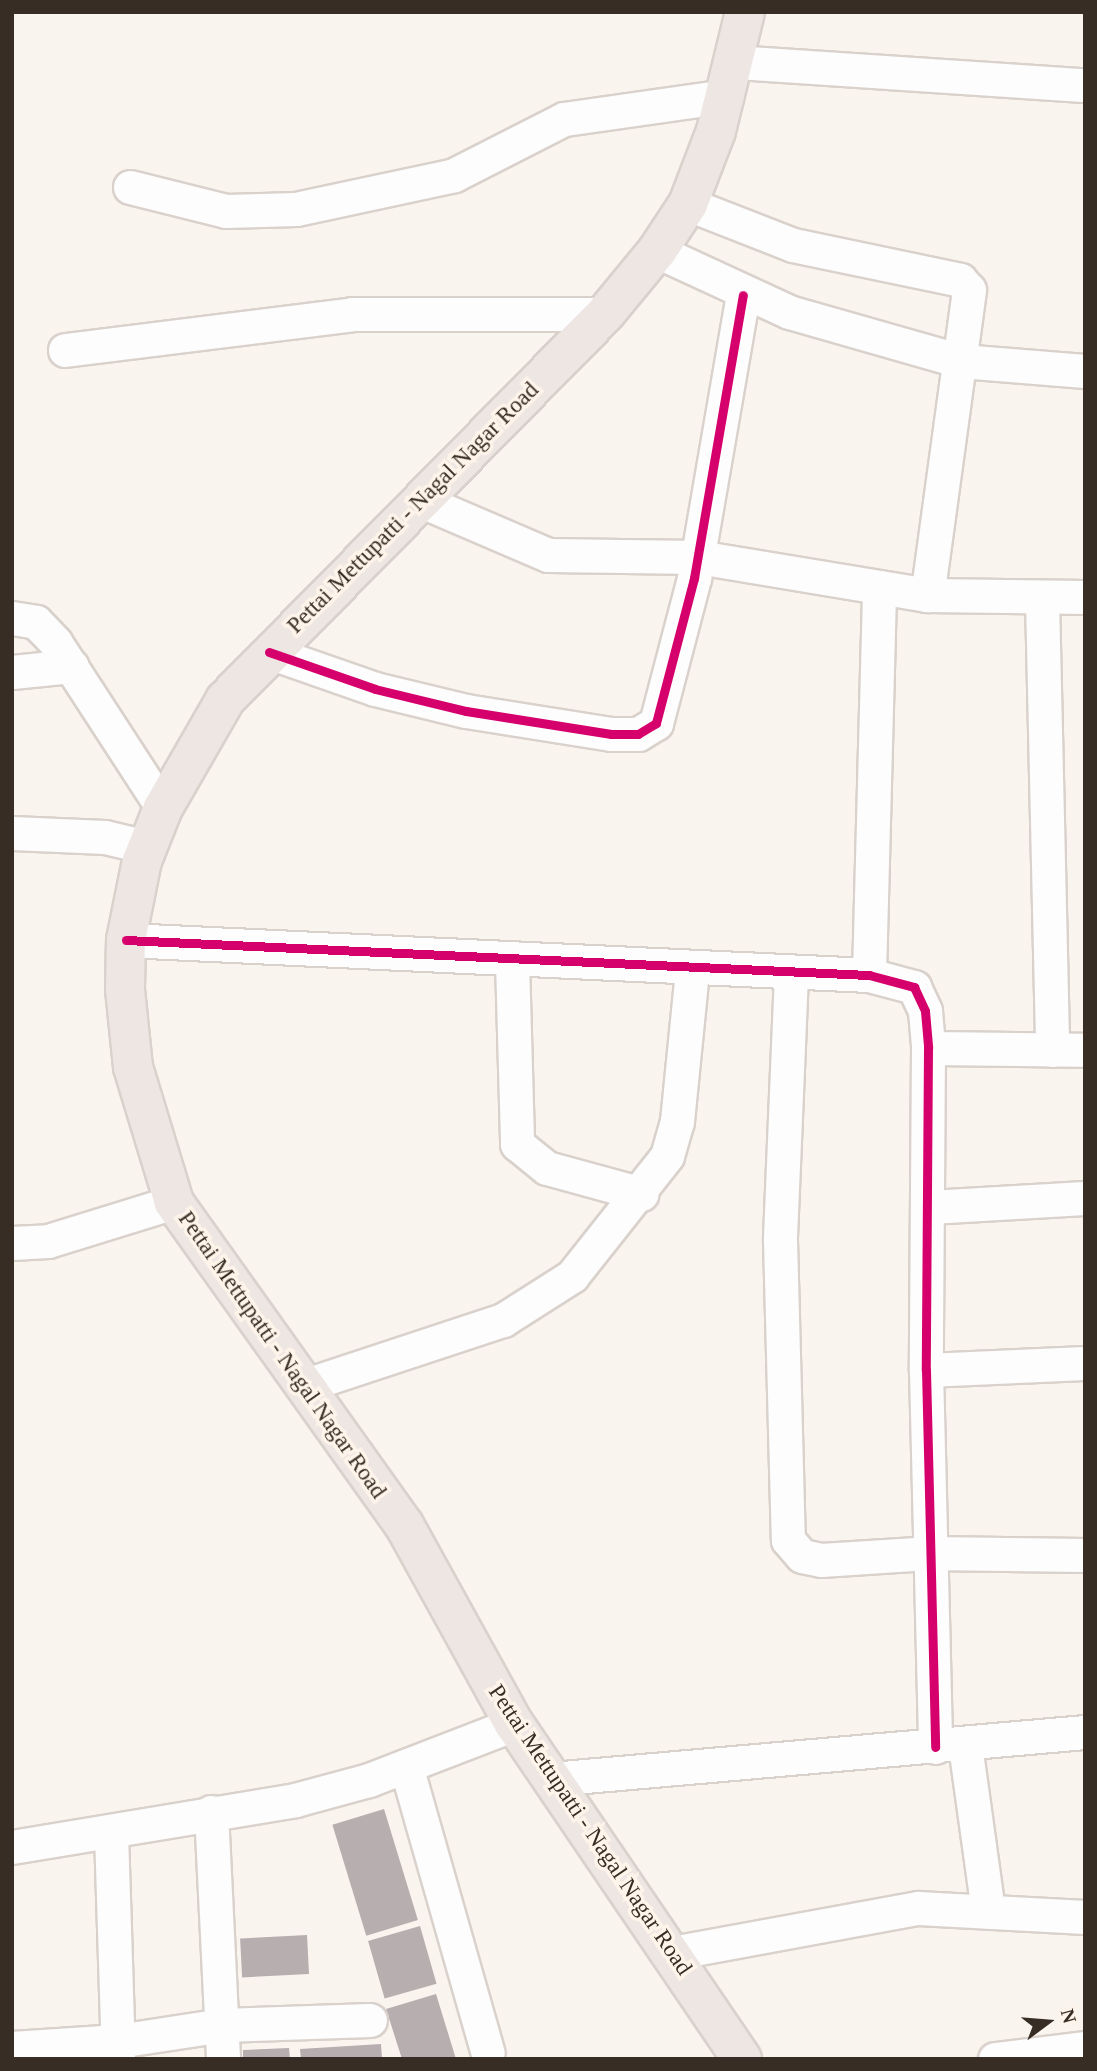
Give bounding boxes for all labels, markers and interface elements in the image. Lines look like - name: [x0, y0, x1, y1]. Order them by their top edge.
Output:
- street label: Pettai Mettupatti - Nagal Nagar Road: [282, 377, 544, 639]
- street label: Pettai Mettupatti - Nagal Nagar Road: [172, 1206, 392, 1504]
- street label: Pettai Mettupatti - Nagal Nagar Road: [482, 1680, 698, 1980]
- north arrow: [1013, 1987, 1083, 2057]
- text: N: [1057, 2007, 1081, 2026]

